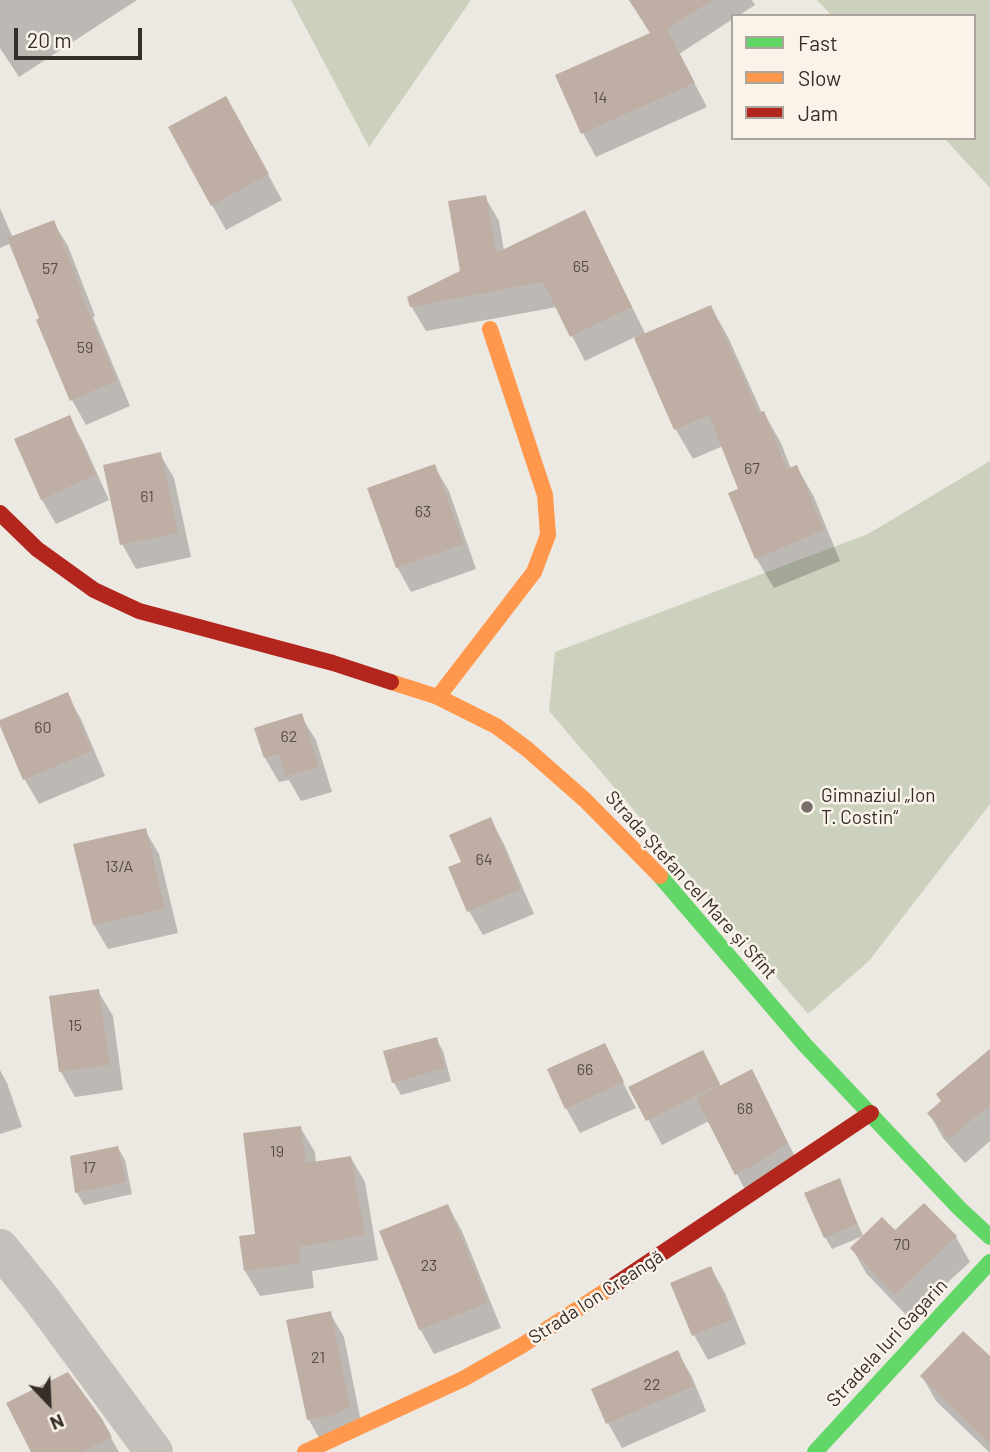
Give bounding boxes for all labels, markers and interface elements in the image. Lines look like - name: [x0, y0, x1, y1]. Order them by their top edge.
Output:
- scale bar: [18, 14, 145, 58]
- legend: [731, 14, 976, 140]
- text: 20 m: [27, 27, 72, 52]
- text: Fast: [798, 30, 838, 55]
- text: Slow: [798, 65, 841, 90]
- house number: 14: [593, 88, 607, 108]
- text: Jam: [798, 100, 838, 125]
- house number: 65: [573, 257, 589, 277]
- house number: 57: [42, 259, 58, 279]
- house number: 59: [77, 338, 93, 358]
- house number: 67: [744, 459, 760, 479]
- house number: 61: [140, 487, 154, 507]
- house number: 63: [415, 502, 431, 522]
- house number: 60: [34, 718, 52, 738]
- house number: 62: [281, 727, 297, 747]
- place label: Gimnaziul „Ion T. Costin“: [821, 785, 936, 829]
- street label: Strada Ștefan cel Mare și Sfînt: [600, 786, 782, 984]
- marker: Gimnaziul „Ion T. Costin“: [799, 799, 815, 815]
- house number: 64: [475, 850, 493, 870]
- house number: 13/A: [105, 857, 133, 877]
- house number: 15: [68, 1016, 82, 1036]
- house number: 66: [577, 1060, 593, 1080]
- house number: 68: [737, 1099, 753, 1119]
- house number: 19: [270, 1142, 284, 1162]
- house number: 17: [82, 1158, 96, 1178]
- house number: 70: [894, 1235, 910, 1255]
- street label: Strada Ion Creangă: [524, 1245, 668, 1349]
- house number: 23: [421, 1256, 437, 1276]
- street label: Stradela Iuri Gagarin: [822, 1274, 952, 1412]
- house number: 21: [311, 1348, 325, 1368]
- north arrow: [14, 1368, 84, 1438]
- house number: 22: [643, 1375, 661, 1395]
- text: N: [47, 1410, 68, 1436]

